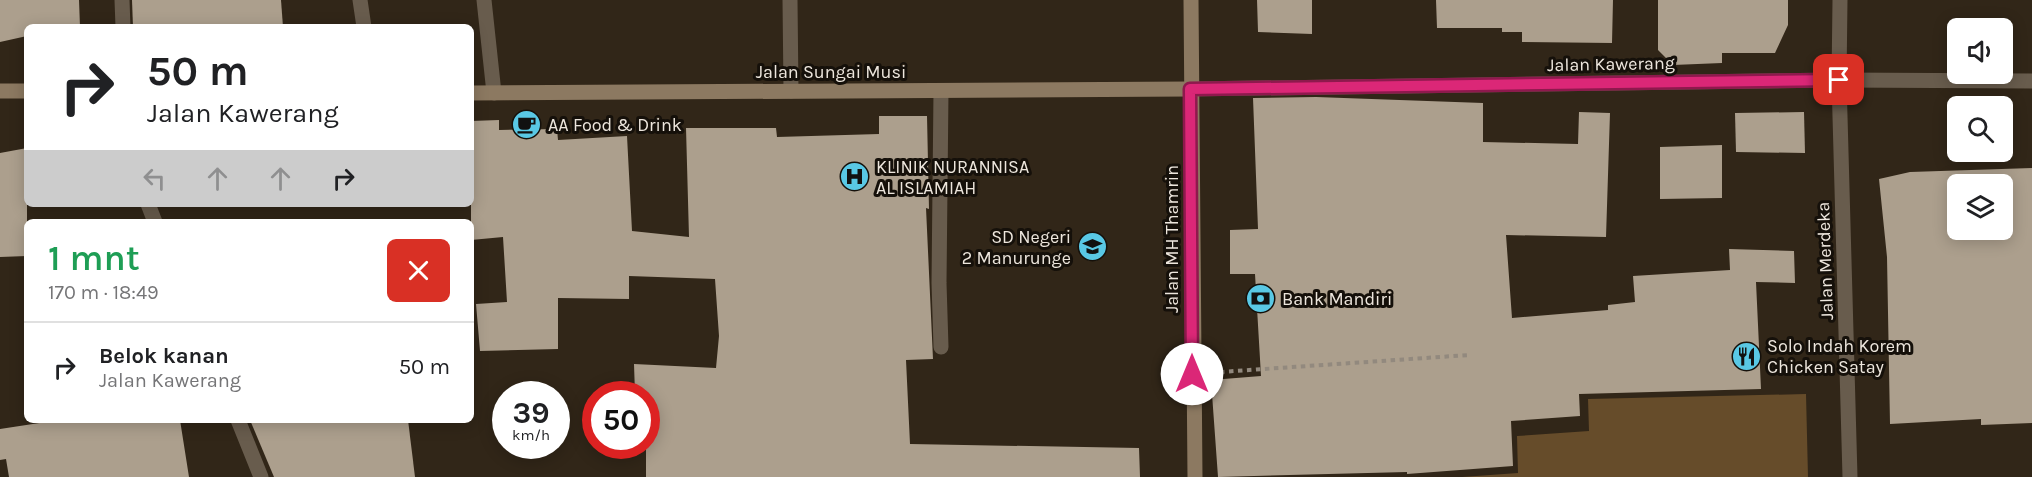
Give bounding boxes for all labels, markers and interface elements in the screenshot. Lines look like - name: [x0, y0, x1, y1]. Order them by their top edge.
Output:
- map controls: [1947, 18, 2013, 240]
- button: sound: [1947, 18, 2013, 84]
- text: 50 m: [147, 46, 249, 96]
- icon: right: [48, 48, 126, 126]
- street label: Jalan Kawerang: [1547, 52, 1675, 76]
- pin: [1813, 54, 1864, 105]
- street label: Jalan Sungai Musi: [756, 61, 906, 83]
- icon: arrive: [1822, 63, 1855, 96]
- button: search: [1947, 96, 2013, 162]
- text: Jalan Kawerang: [147, 97, 339, 129]
- cafe icon: AA Food & Drink: [511, 109, 543, 141]
- place label: AA Food & Drink: [548, 114, 682, 136]
- place label: KLINIK NURANNISA AL ISLAMIAH: [876, 156, 1029, 199]
- hospital icon: KLINIK NURANNISA AL ISLAMIAH: [839, 161, 871, 193]
- icon: left: [138, 162, 171, 195]
- icon: ahead: [201, 162, 234, 195]
- icon: ahead: [264, 162, 297, 195]
- icon: right: [327, 162, 360, 195]
- street label: Jalan MH Thamrin: [1161, 165, 1183, 313]
- button: layers: [1947, 174, 2013, 240]
- street label: Jalan Merdeka: [1812, 202, 1838, 320]
- place label: SD Negeri 2 Manurunge: [962, 226, 1071, 269]
- school or university icon: SD Negeri 2 Manurunge: [1076, 231, 1108, 263]
- text: 1 mnt: [48, 237, 140, 279]
- button: close: [387, 239, 450, 302]
- text: 170 m · 18:49: [48, 281, 159, 304]
- bank icon: Bank Mandiri: [1245, 283, 1277, 315]
- place label: Bank Mandiri: [1282, 288, 1392, 310]
- place label: Solo Indah Korem Chicken Satay: [1767, 335, 1912, 378]
- restaurant icon: Solo Indah Korem Chicken Satay: [1730, 340, 1762, 372]
- position arrow: [1160, 342, 1224, 406]
- text: Belok kanan: [99, 343, 229, 369]
- icon: right: [48, 351, 81, 384]
- text: 50 m: [399, 354, 450, 380]
- text: Jalan Kawerang: [99, 369, 241, 392]
- speed limit sign: 50: [582, 381, 660, 459]
- text: 39: [513, 395, 549, 431]
- text: km/h: [512, 426, 550, 444]

